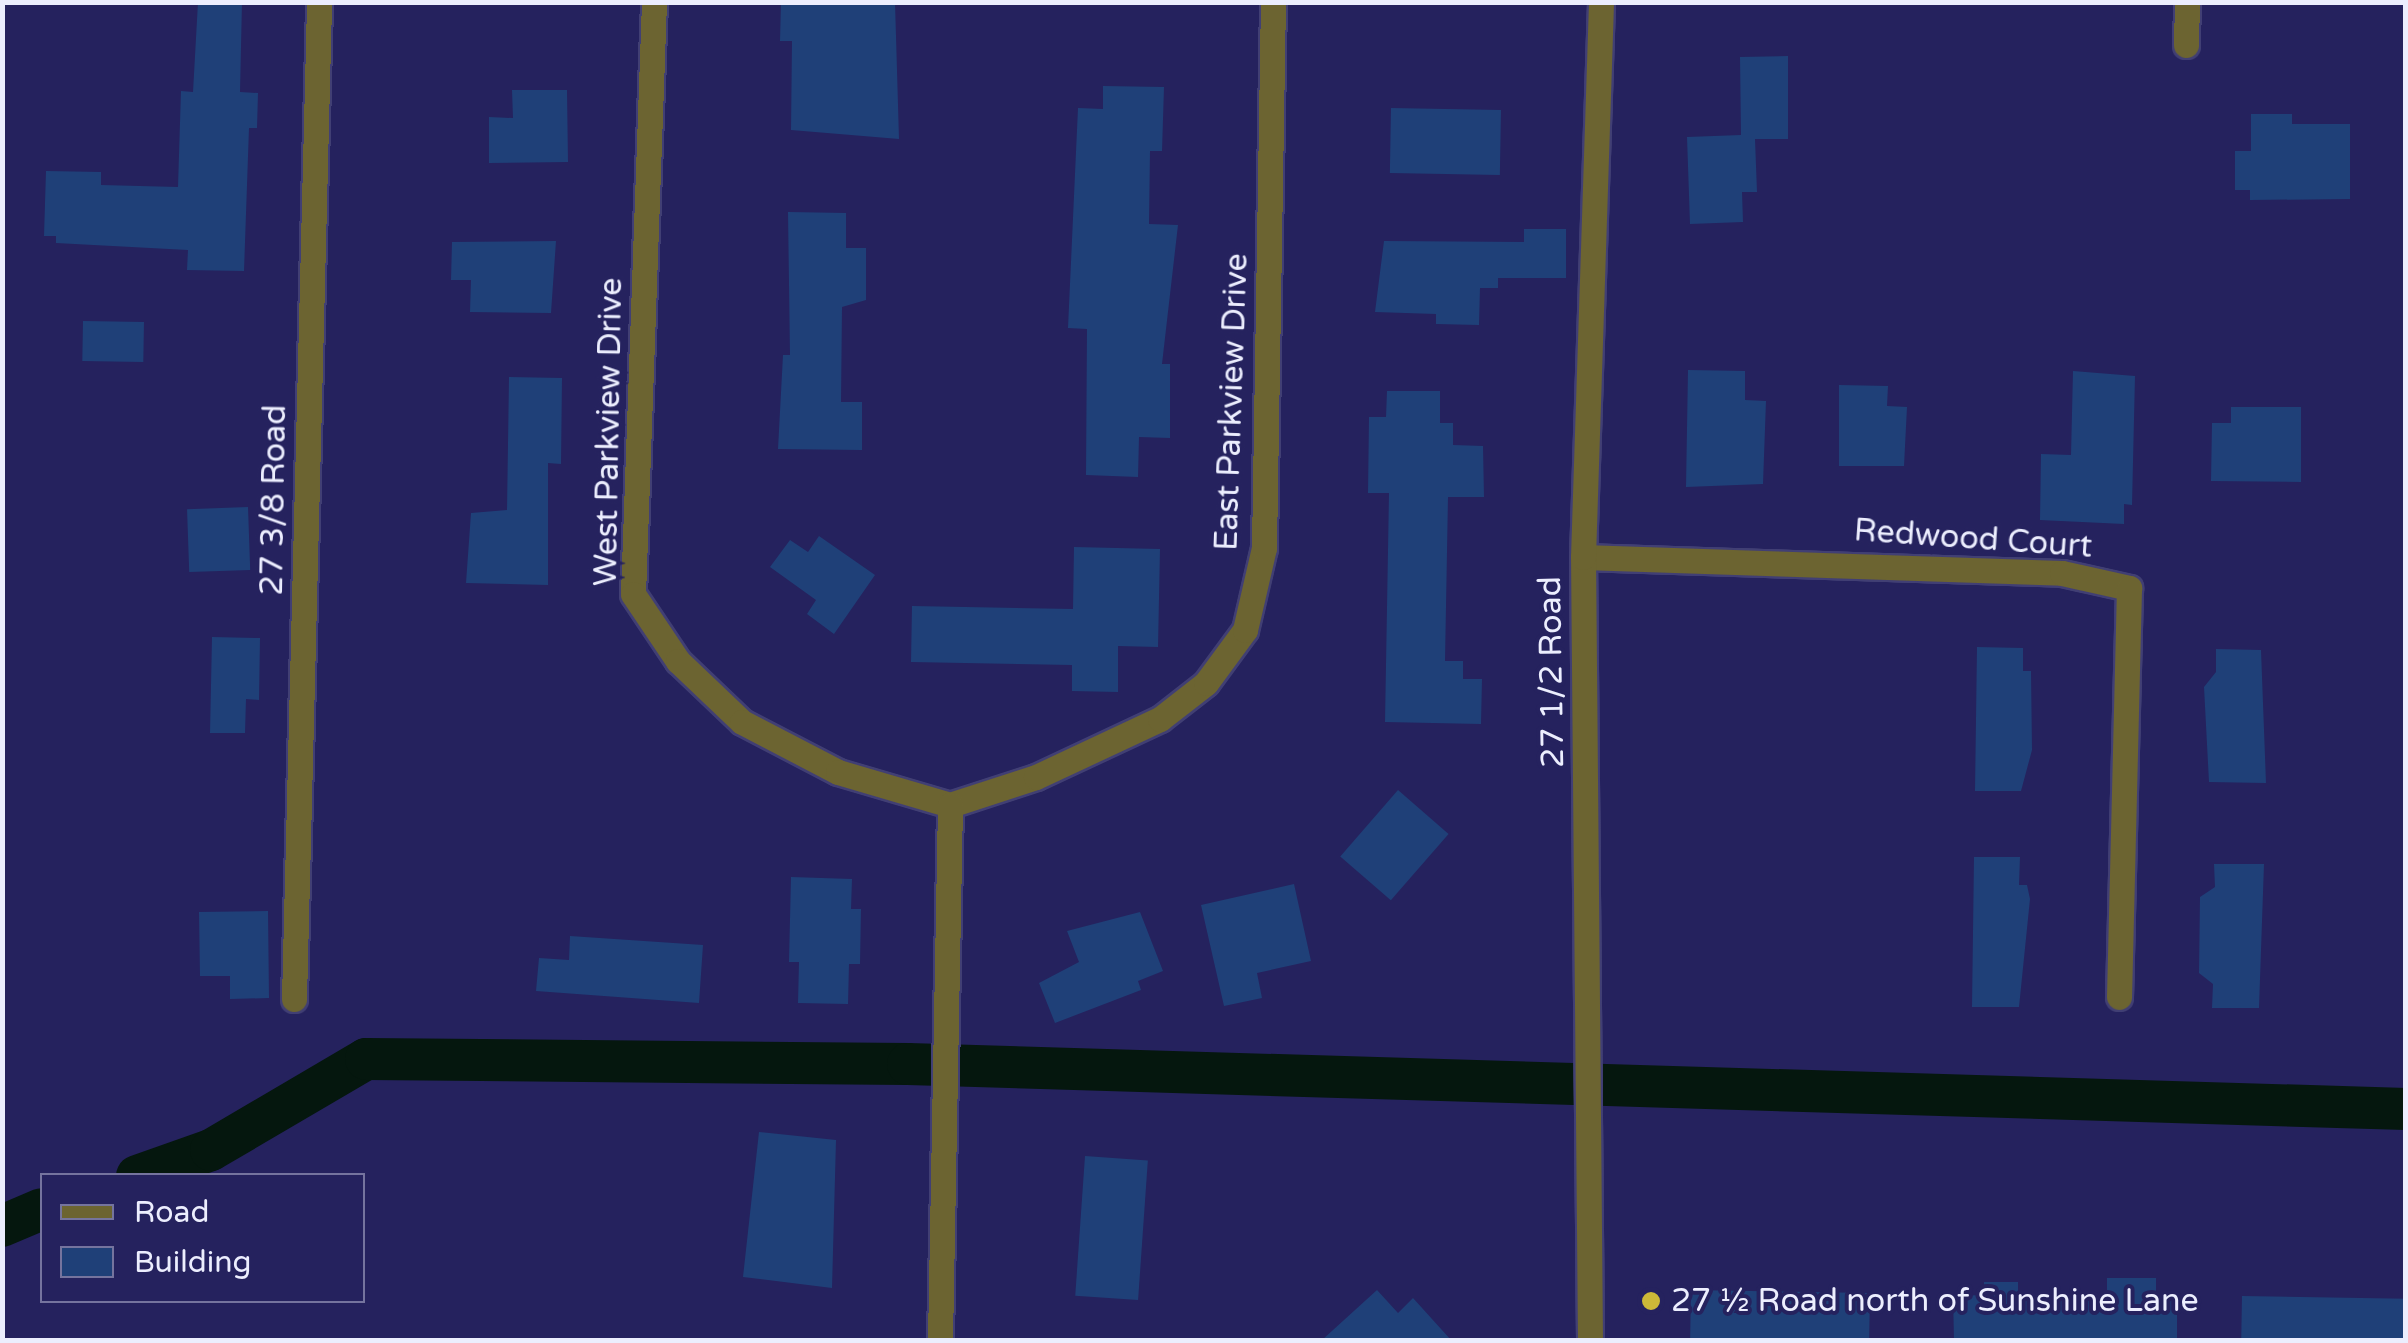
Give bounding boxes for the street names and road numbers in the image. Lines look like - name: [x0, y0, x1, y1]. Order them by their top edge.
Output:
- street label: East Parkview Drive: [1208, 253, 1256, 551]
- street label: West Parkview Drive: [587, 277, 631, 587]
- street label: 27 3/8 Road: [253, 404, 295, 596]
- street label: Redwood Court: [1853, 512, 2093, 566]
- street label: 27 1/2 Road: [1531, 576, 1573, 768]

